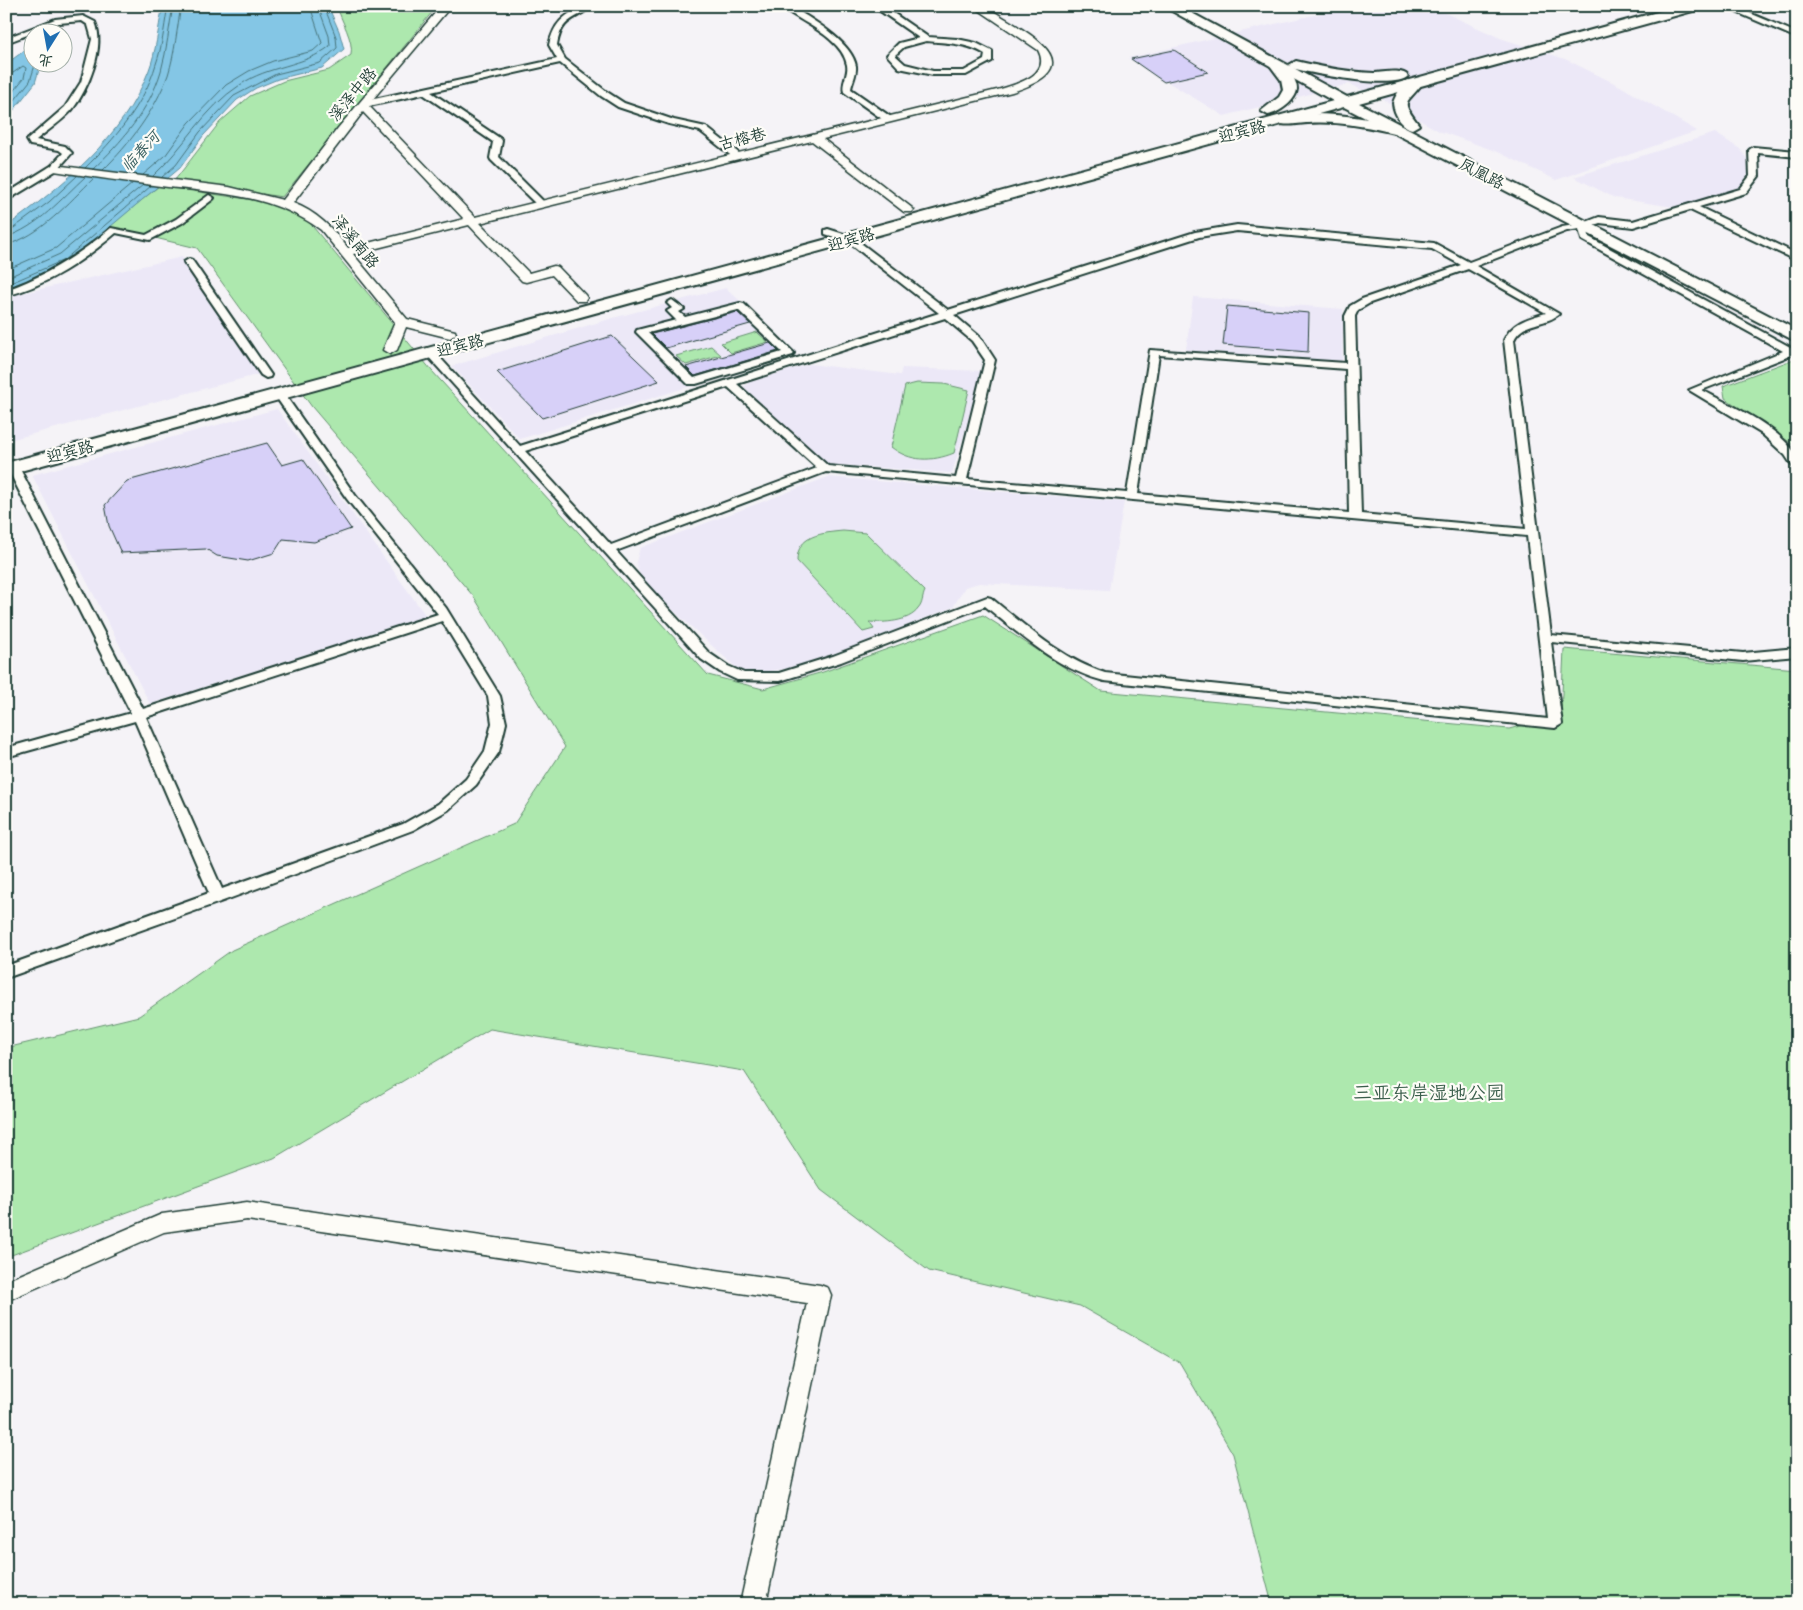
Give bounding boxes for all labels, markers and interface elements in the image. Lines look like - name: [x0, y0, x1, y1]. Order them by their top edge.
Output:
- north arrow: [22, 22, 72, 72]
- text: 北: [37, 51, 54, 71]
- street label: 溪泽中路: [324, 63, 381, 126]
- street label: 迎宾路: [1216, 115, 1268, 148]
- street label: 古榕巷: [716, 122, 768, 154]
- water label: 临春河: [116, 124, 166, 176]
- street label: 凤凰路: [1456, 153, 1508, 194]
- street label: 泽溪南路: [327, 210, 384, 273]
- street label: 迎宾路: [825, 223, 877, 256]
- street label: 迎宾路: [434, 329, 486, 362]
- street label: 迎宾路: [44, 435, 96, 468]
- park label: 三亚东岸湿地公园: [1353, 1080, 1505, 1105]

